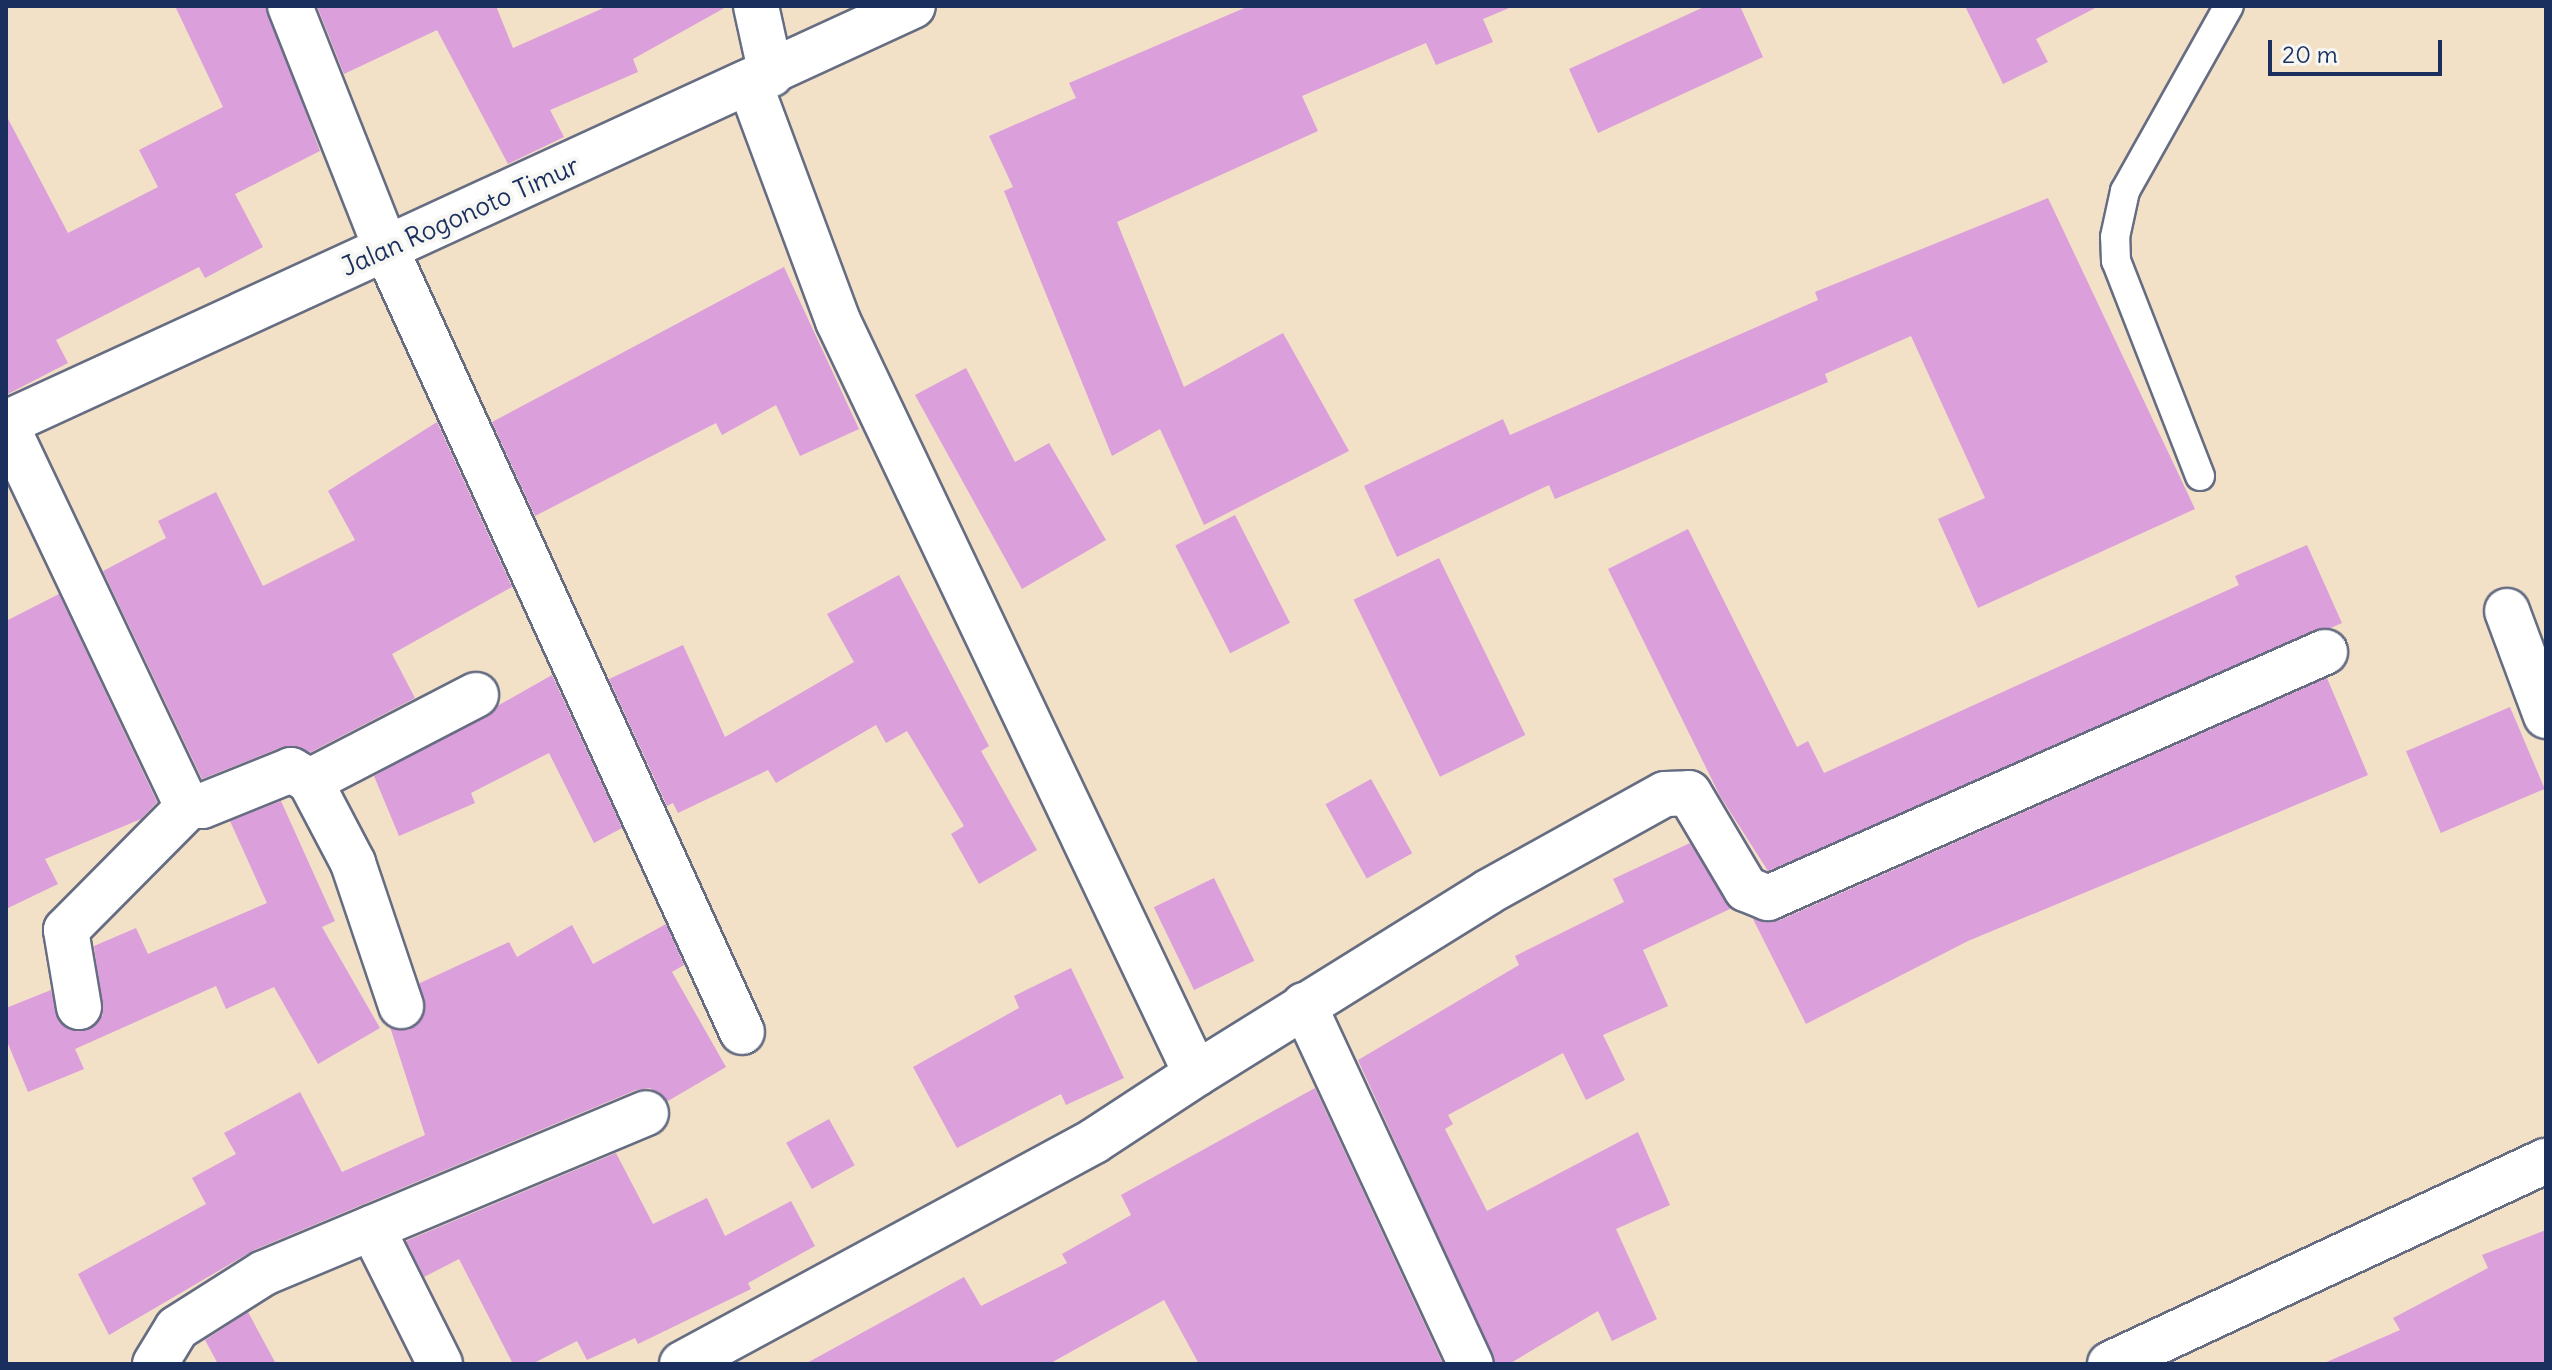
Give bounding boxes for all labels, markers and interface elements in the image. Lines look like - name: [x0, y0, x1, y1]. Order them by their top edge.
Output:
- scale bar: [2272, 24, 2446, 74]
- text: 20 m: [2282, 39, 2338, 69]
- street label: Jalan Rogonoto Timur: [336, 150, 584, 282]

